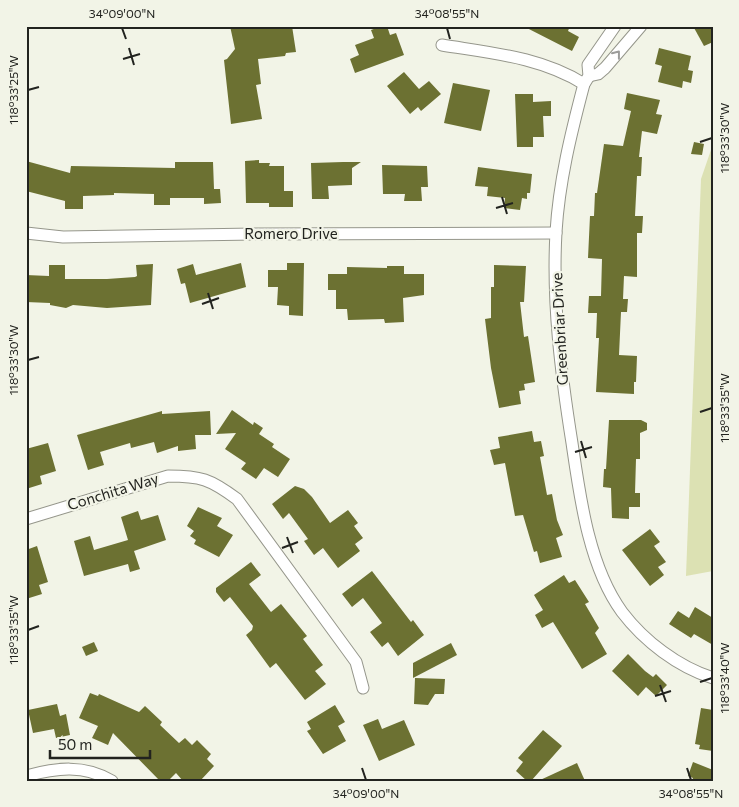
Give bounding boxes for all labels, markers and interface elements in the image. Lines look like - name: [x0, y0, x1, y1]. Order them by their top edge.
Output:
- text: 34°09'00"N: [89, 6, 155, 20]
- text: 34°08'55"N: [415, 6, 479, 20]
- one-way arrow: [611, 51, 619, 60]
- text: 118°33'25"W: [6, 55, 20, 125]
- text: 118°33'30"W: [717, 103, 731, 173]
- street label: Romero Drive: [244, 224, 338, 242]
- street label: Greenbriar Drive: [547, 272, 571, 386]
- text: 118°33'30"W: [6, 325, 20, 395]
- text: 118°33'35"W: [717, 373, 731, 443]
- street label: Conchita Way: [65, 469, 161, 513]
- text: 118°33'35"W: [6, 595, 20, 665]
- text: 118°33'40"W: [717, 643, 731, 713]
- scale bar: [50, 727, 150, 759]
- text: 50 m: [58, 735, 92, 753]
- text: 34°09'00"N: [333, 786, 399, 800]
- text: 34°08'55"N: [659, 786, 723, 800]

